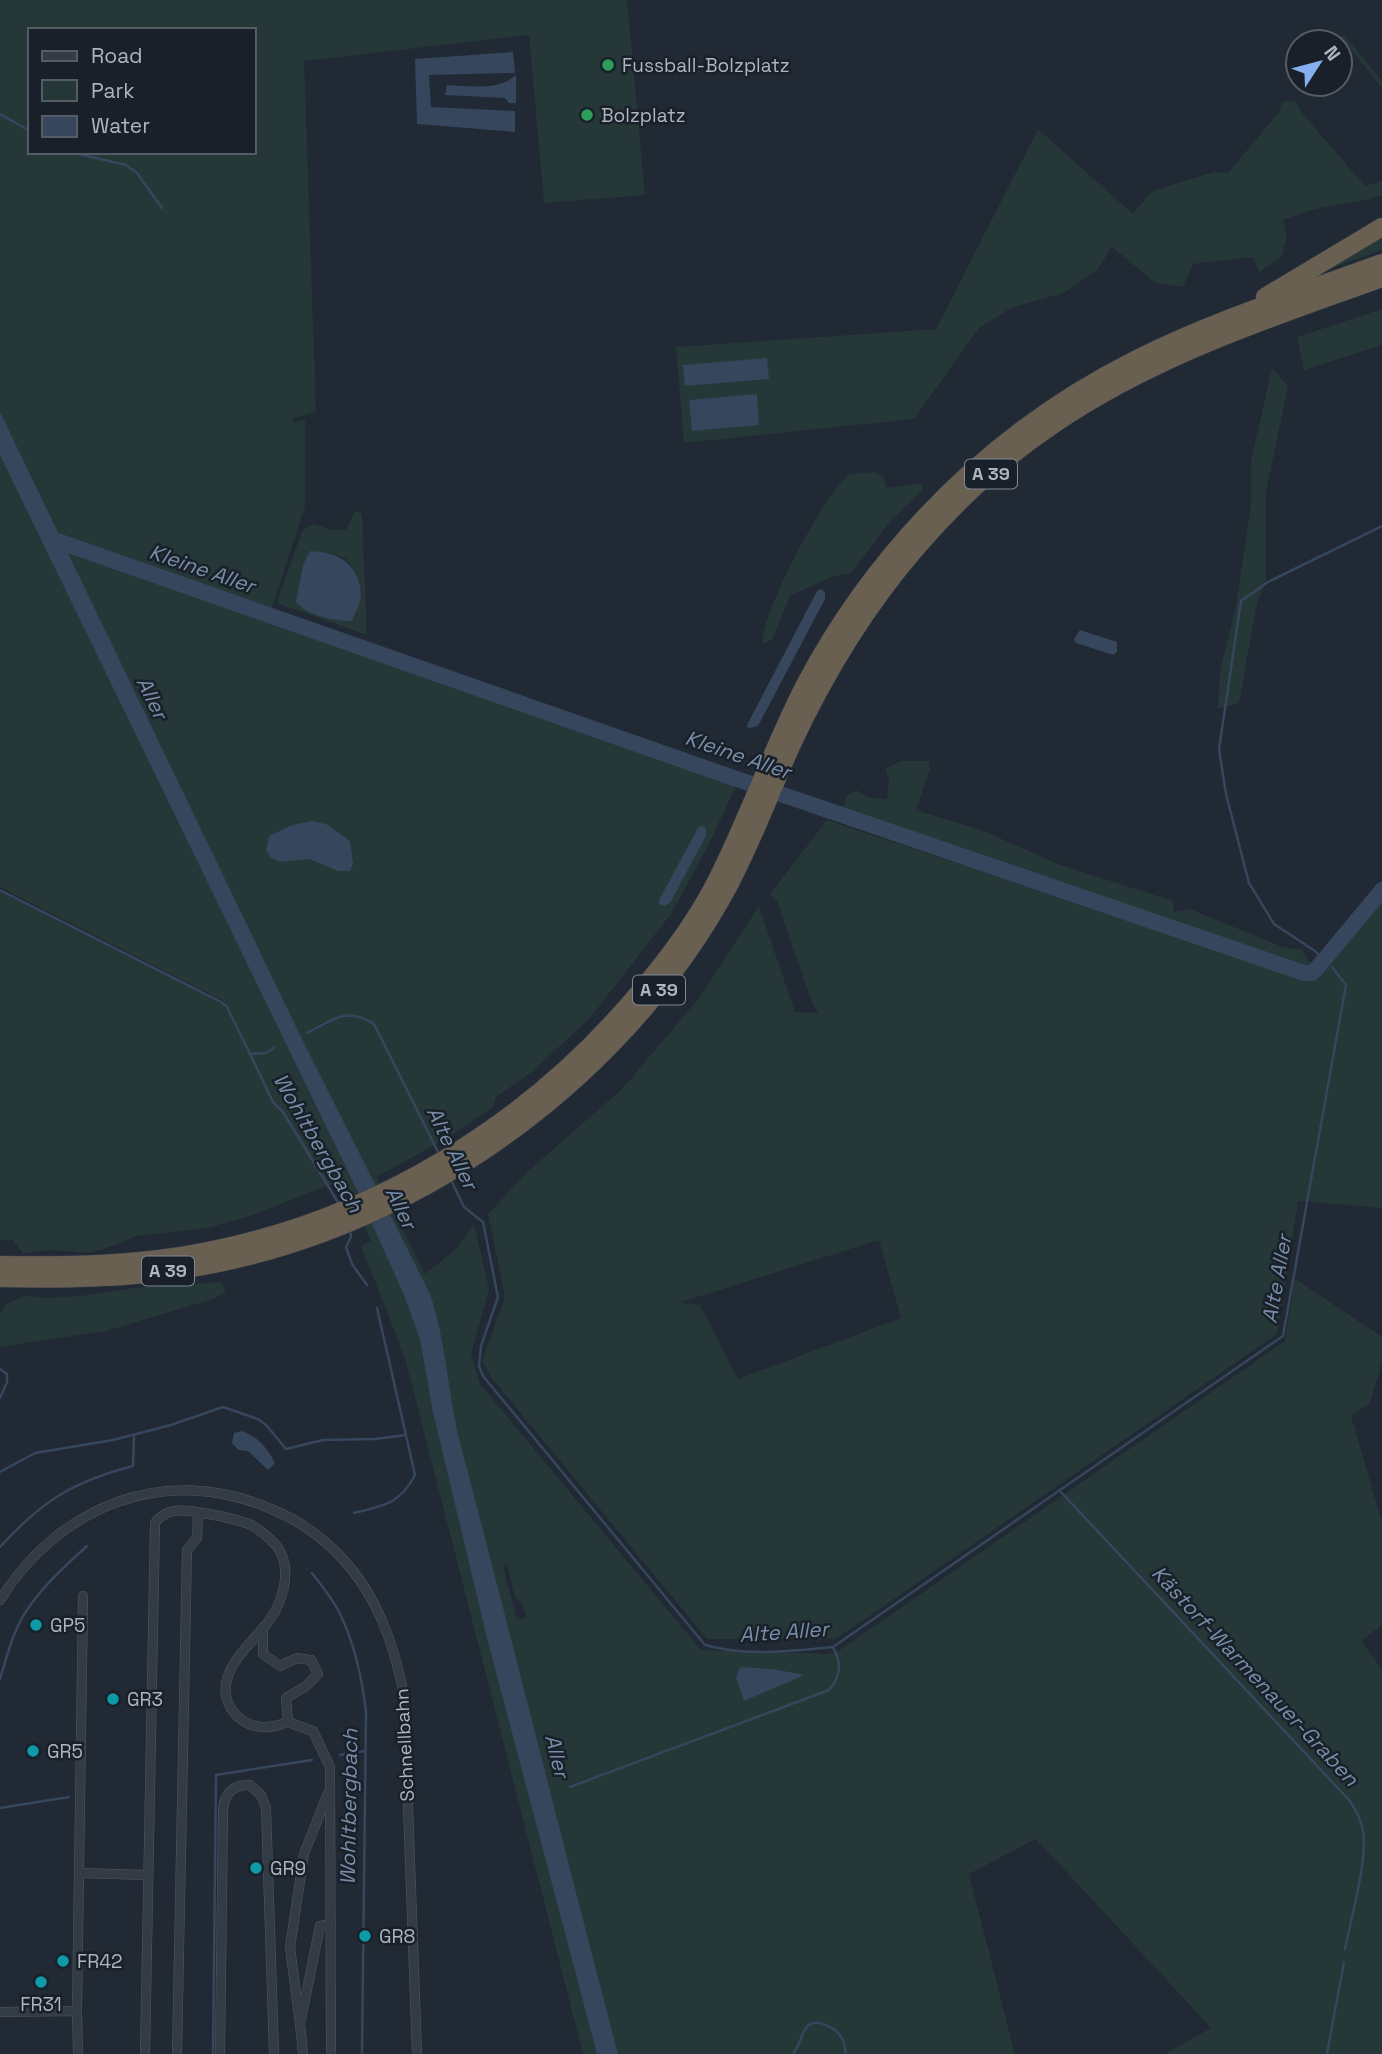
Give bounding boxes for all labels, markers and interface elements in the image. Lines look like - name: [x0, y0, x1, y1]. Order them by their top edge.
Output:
- legend: [28, 28, 256, 154]
- north arrow: [1284, 28, 1354, 98]
- text: N: [1318, 41, 1346, 66]
- text: Road: [91, 42, 143, 69]
- place label: Fussball-Bolzplatz: [622, 53, 790, 78]
- marker: Fussball-Bolzplatz: [600, 57, 616, 73]
- text: Park: [91, 77, 135, 104]
- place label: Bolzplatz: [601, 103, 686, 128]
- marker: Bolzplatz: [579, 107, 595, 123]
- text: Water: [91, 112, 150, 139]
- road number: A 39: [965, 460, 1017, 488]
- water label: Kleine Aller: [146, 538, 260, 600]
- water label: Aller: [131, 672, 175, 725]
- water label: Kleine Aller: [682, 724, 796, 786]
- road number: A 39: [633, 975, 685, 1004]
- water label: Wohltbergbach: [268, 1068, 370, 1218]
- water label: Alte Aller: [421, 1102, 485, 1196]
- water label: Aller: [380, 1182, 424, 1235]
- water label: Alte Aller: [1255, 1231, 1298, 1325]
- road number: A 39: [142, 1256, 194, 1286]
- water label: Kästorf-Warmenauer-Graben: [1146, 1560, 1366, 1792]
- place label: GP5: [50, 1613, 85, 1638]
- water label: Alte Aller: [739, 1615, 831, 1648]
- marker: GP5: [28, 1617, 44, 1633]
- place label: GR3: [127, 1687, 163, 1712]
- street label: Schnellbahn: [389, 1688, 420, 1802]
- marker: GR3: [105, 1691, 121, 1707]
- water label: Wohltbergbach: [334, 1727, 363, 1885]
- water label: Aller: [539, 1731, 576, 1782]
- place label: GR5: [47, 1739, 83, 1764]
- marker: GR5: [25, 1743, 41, 1759]
- place label: GR9: [270, 1856, 306, 1881]
- marker: GR9: [248, 1860, 264, 1876]
- place label: GR8: [379, 1924, 415, 1949]
- marker: GR8: [357, 1928, 373, 1944]
- place label: FR42: [77, 1949, 123, 1974]
- marker: FR42: [55, 1953, 71, 1969]
- marker: FR31: [33, 1974, 49, 1990]
- place label: FR31: [20, 1992, 62, 2017]

